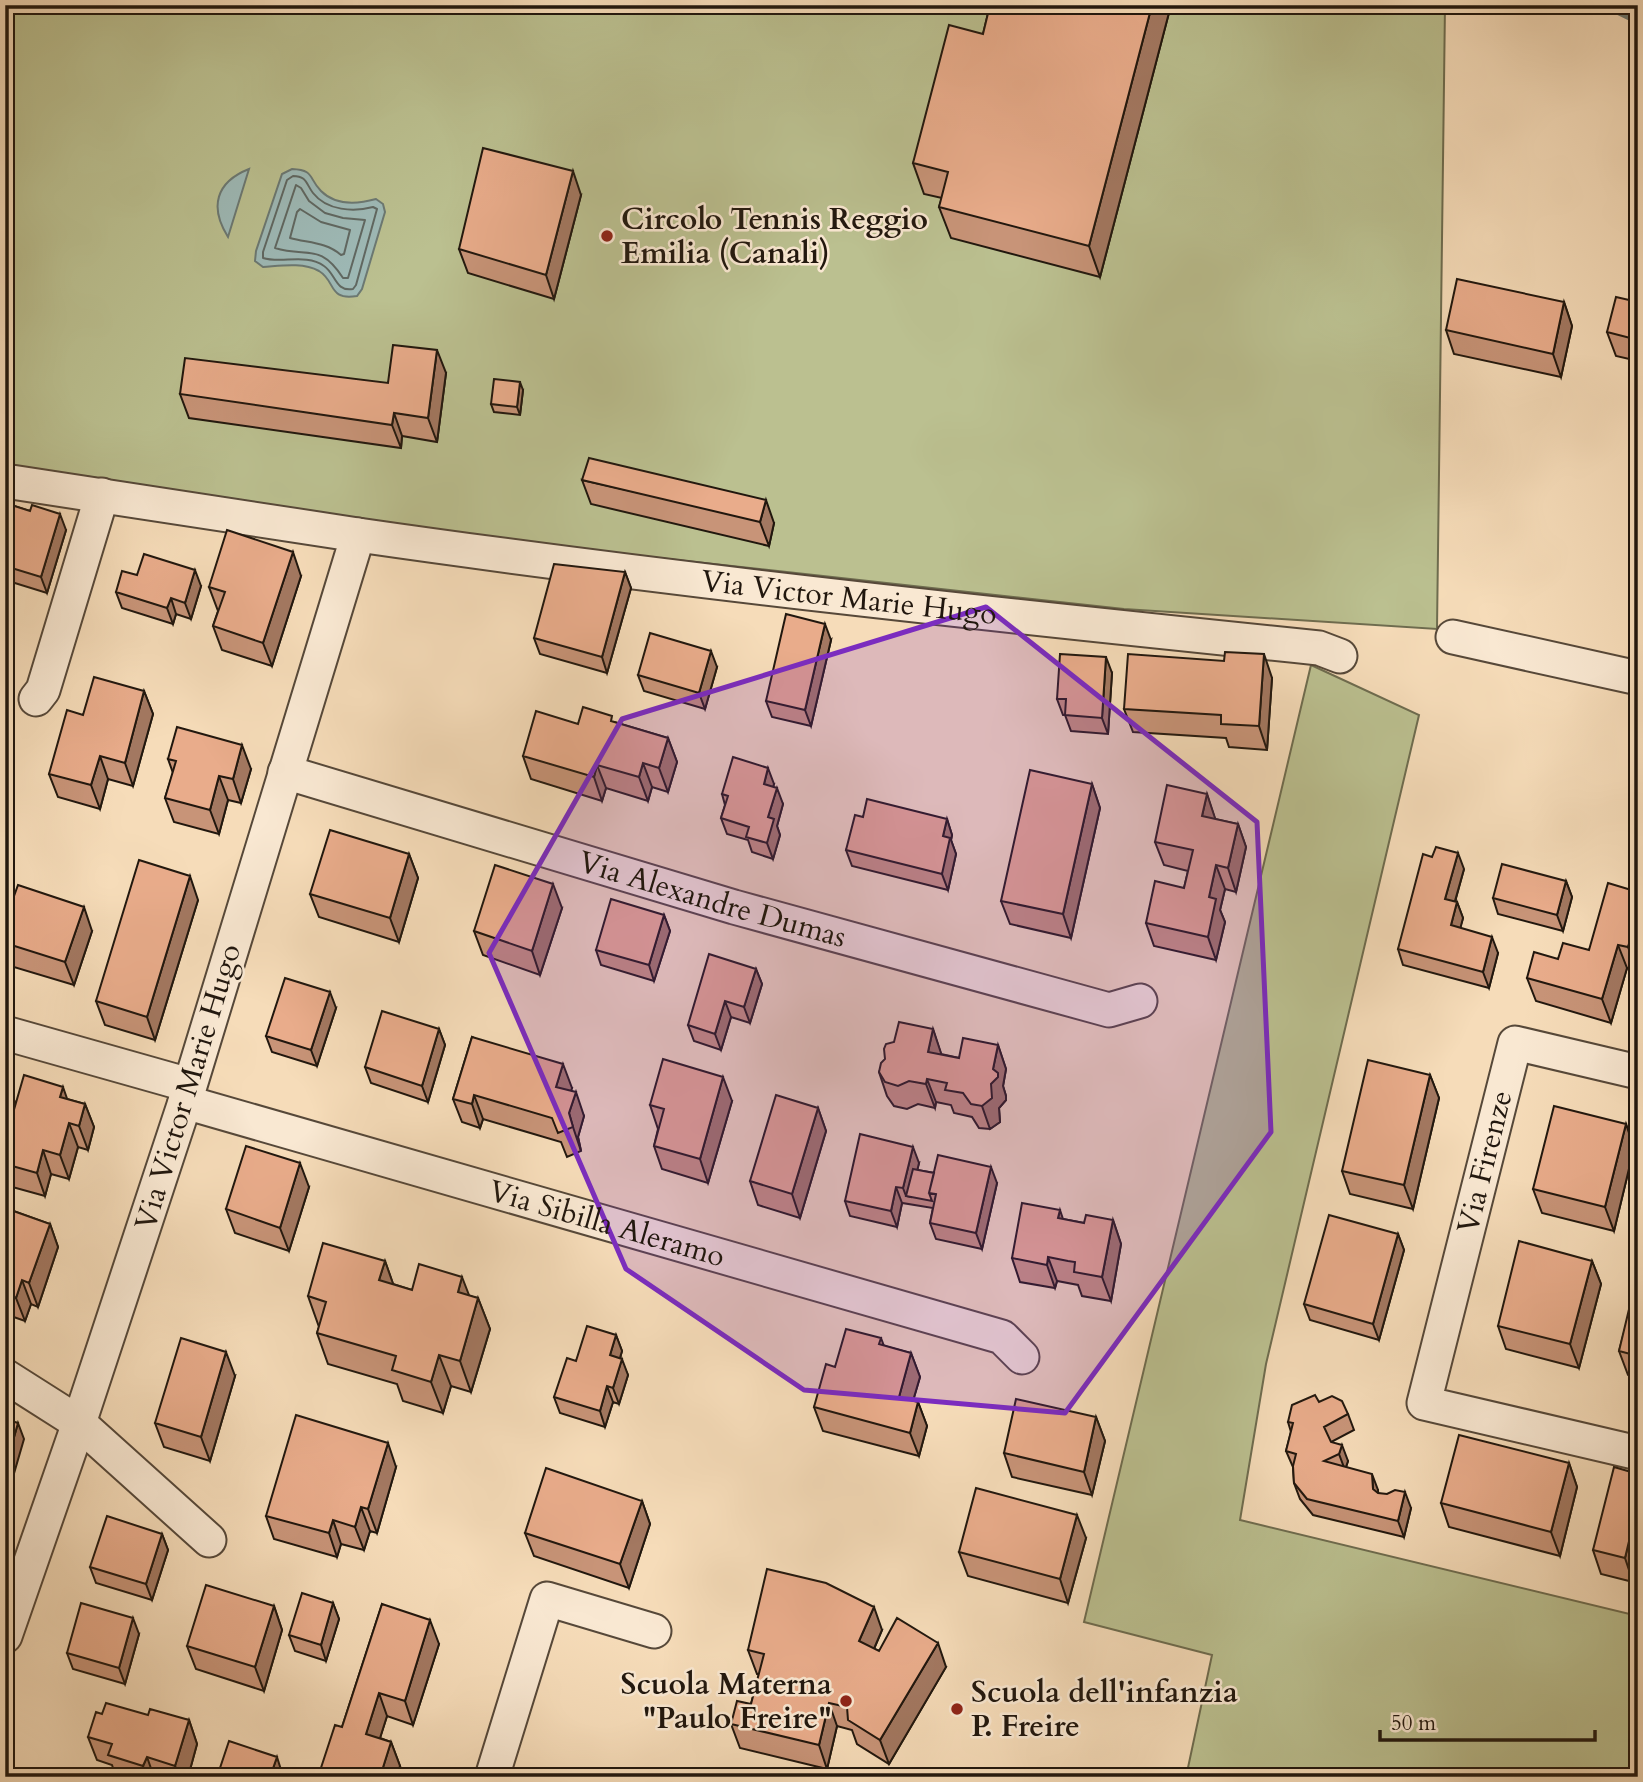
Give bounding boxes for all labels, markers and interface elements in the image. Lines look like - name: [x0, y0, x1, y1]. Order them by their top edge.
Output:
- place label: Circolo Tennis Reggio Emilia (Canali): [621, 199, 928, 274]
- marker: Circolo Tennis Reggio Emilia (Canali): [599, 228, 615, 244]
- street label: Via Victor Marie Hugo: [699, 560, 999, 634]
- street label: Via Alexandre Dumas: [574, 841, 851, 957]
- street label: Via Victor Marie Hugo: [125, 939, 251, 1235]
- street label: Via Firenze: [1447, 1086, 1523, 1238]
- street label: Via Sibilla Aleramo: [484, 1170, 730, 1277]
- place label: Scuola Materna "Paulo Freire": [621, 1664, 832, 1739]
- place label: Scuola dell'infanzia P. Freire: [971, 1672, 1238, 1747]
- marker: Scuola Materna "Paulo Freire": [838, 1693, 854, 1709]
- scale bar: [1380, 1698, 1596, 1742]
- marker: Scuola dell'infanzia P. Freire: [949, 1701, 965, 1717]
- text: 50 m: [1391, 1709, 1436, 1738]

